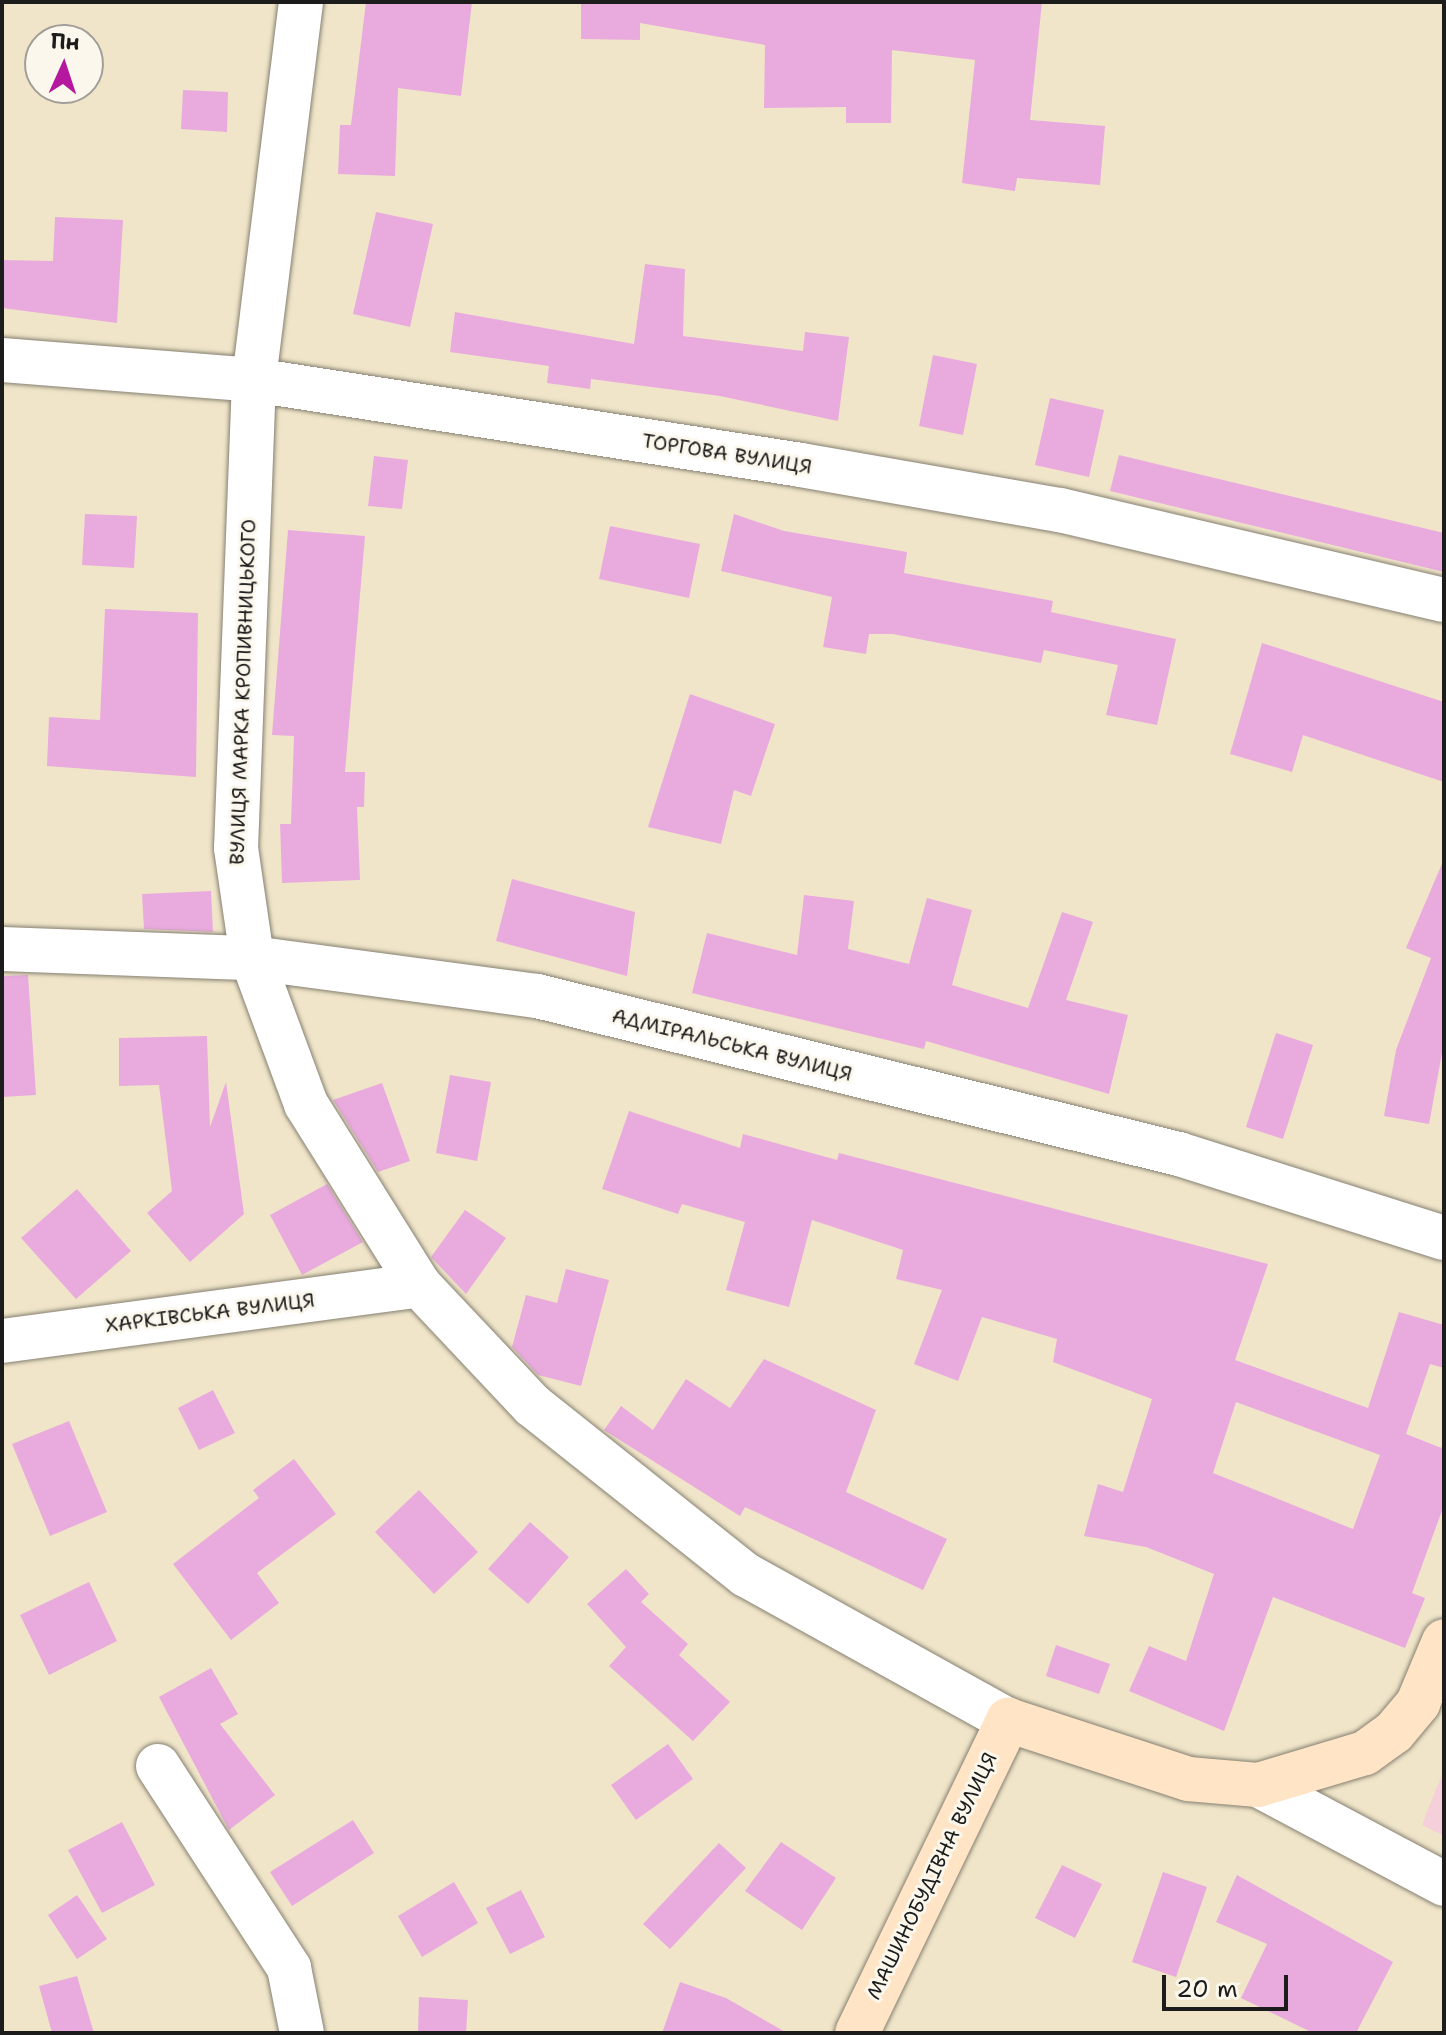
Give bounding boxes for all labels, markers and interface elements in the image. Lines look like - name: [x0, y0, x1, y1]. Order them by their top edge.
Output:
- north arrow: [24, 24, 104, 104]
- text: Пн: [50, 26, 80, 57]
- street label: ТОРГОВА ВУЛИЦЯ: [640, 429, 814, 479]
- street label: ВУЛИЦЯ МАРКА КРОПИВНИЦЬКОГО: [225, 519, 261, 865]
- street label: АДМІРАЛЬСЬКА ВУЛИЦЯ: [610, 1004, 854, 1086]
- street label: ХАРКІВСЬКА ВУЛИЦЯ: [104, 1288, 316, 1338]
- street label: МАШИНОБУДІВНА ВУЛИЦЯ: [862, 1749, 1002, 2003]
- scale bar: [1166, 1959, 1292, 2009]
- text: 20 m: [1176, 1973, 1238, 2005]

